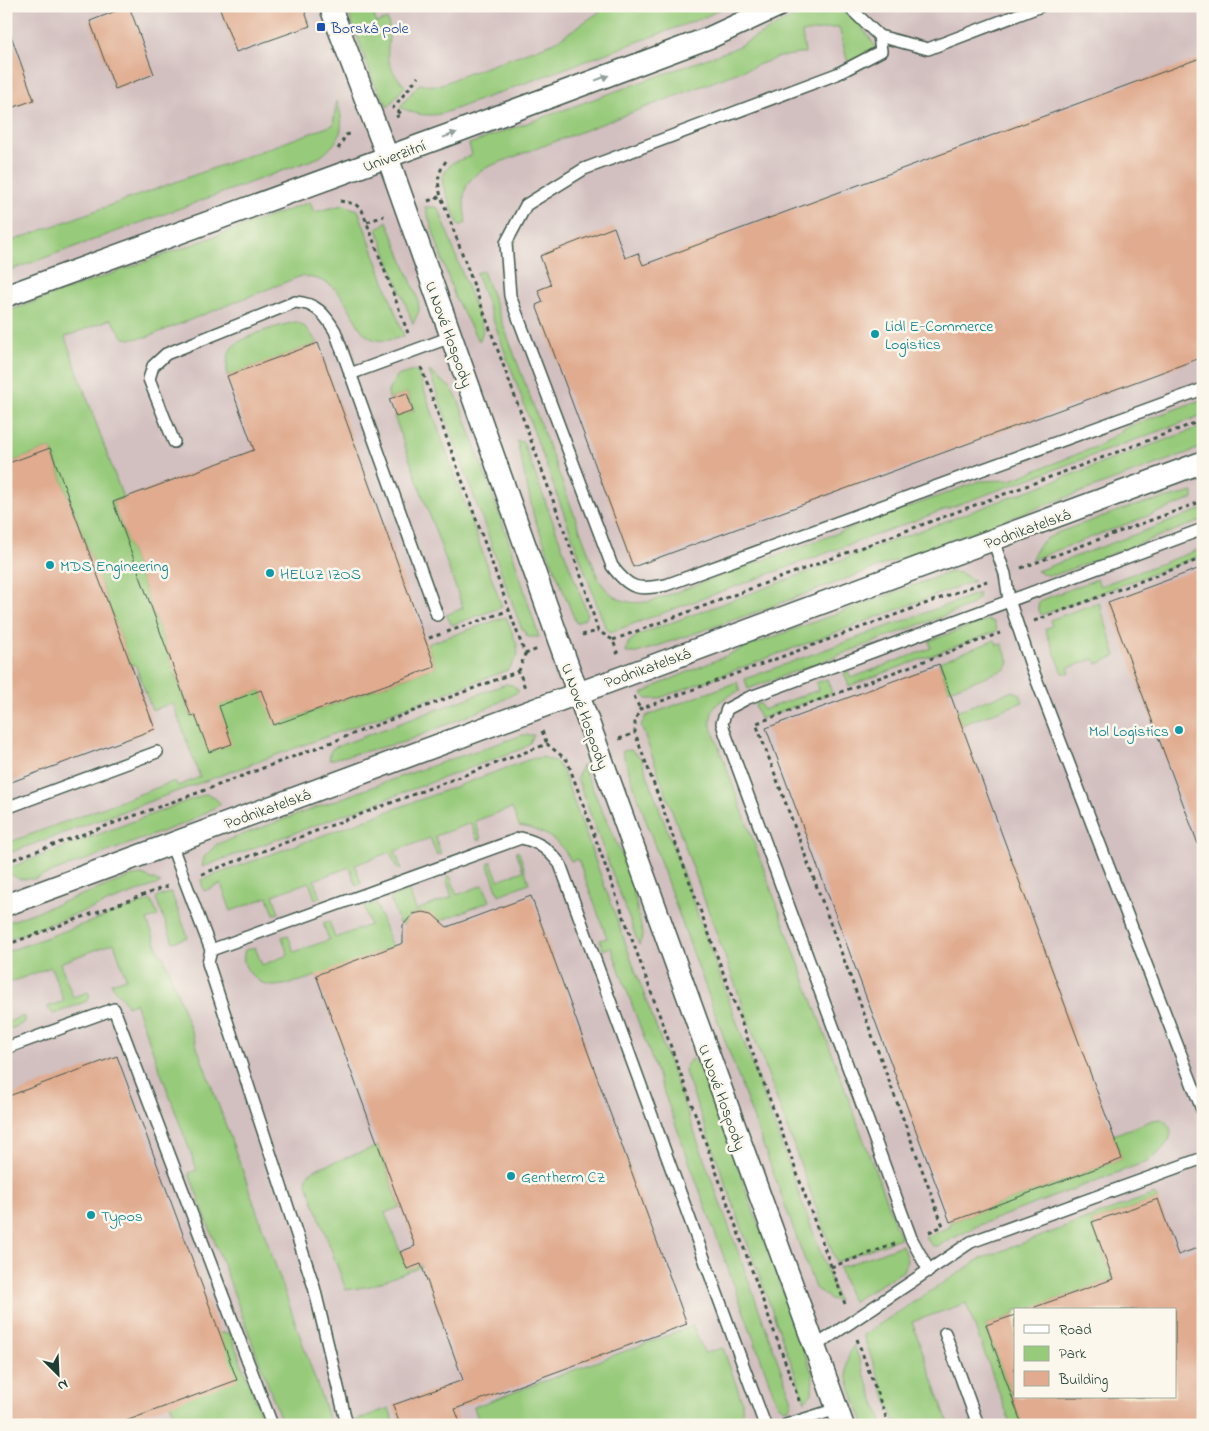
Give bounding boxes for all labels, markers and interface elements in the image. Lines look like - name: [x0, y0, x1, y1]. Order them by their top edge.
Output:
- place label: Borská pole: [330, 17, 410, 41]
- marker: Borská pole: [315, 21, 327, 33]
- one-way arrow: [595, 74, 610, 82]
- one-way arrow: [443, 131, 458, 139]
- street label: Univerzitní: [360, 134, 430, 179]
- street label: U Nové Hospody: [418, 278, 478, 391]
- place label: Lidl E-Commerce Logistics: [885, 315, 994, 357]
- marker: Lidl E-Commerce Logistics: [869, 328, 881, 340]
- street label: Podnikatelská: [981, 503, 1074, 557]
- place label: MDS Engineering: [60, 555, 169, 579]
- marker: MDS Engineering: [44, 559, 56, 571]
- place label: HELUZ IZOS: [280, 563, 361, 587]
- marker: HELUZ IZOS: [264, 567, 276, 579]
- street label: Podnikatelská: [601, 642, 694, 696]
- street label: U Nové Hospody: [554, 660, 614, 773]
- place label: Mol Logistics: [1089, 720, 1169, 744]
- marker: Mol Logistics: [1173, 724, 1185, 736]
- street label: Podnikatelská: [221, 783, 314, 837]
- street label: U Nové Hospody: [691, 1041, 751, 1154]
- place label: Gentherm CZ: [521, 1166, 605, 1190]
- marker: Gentherm CZ: [505, 1170, 517, 1182]
- place label: Typos: [101, 1205, 143, 1229]
- marker: Typos: [85, 1209, 97, 1221]
- legend: [1014, 1308, 1176, 1398]
- text: Road: [1059, 1319, 1092, 1341]
- text: Park: [1059, 1343, 1087, 1365]
- north arrow: [32, 1348, 82, 1398]
- text: Building: [1058, 1369, 1108, 1392]
- text: N: [54, 1373, 71, 1396]

